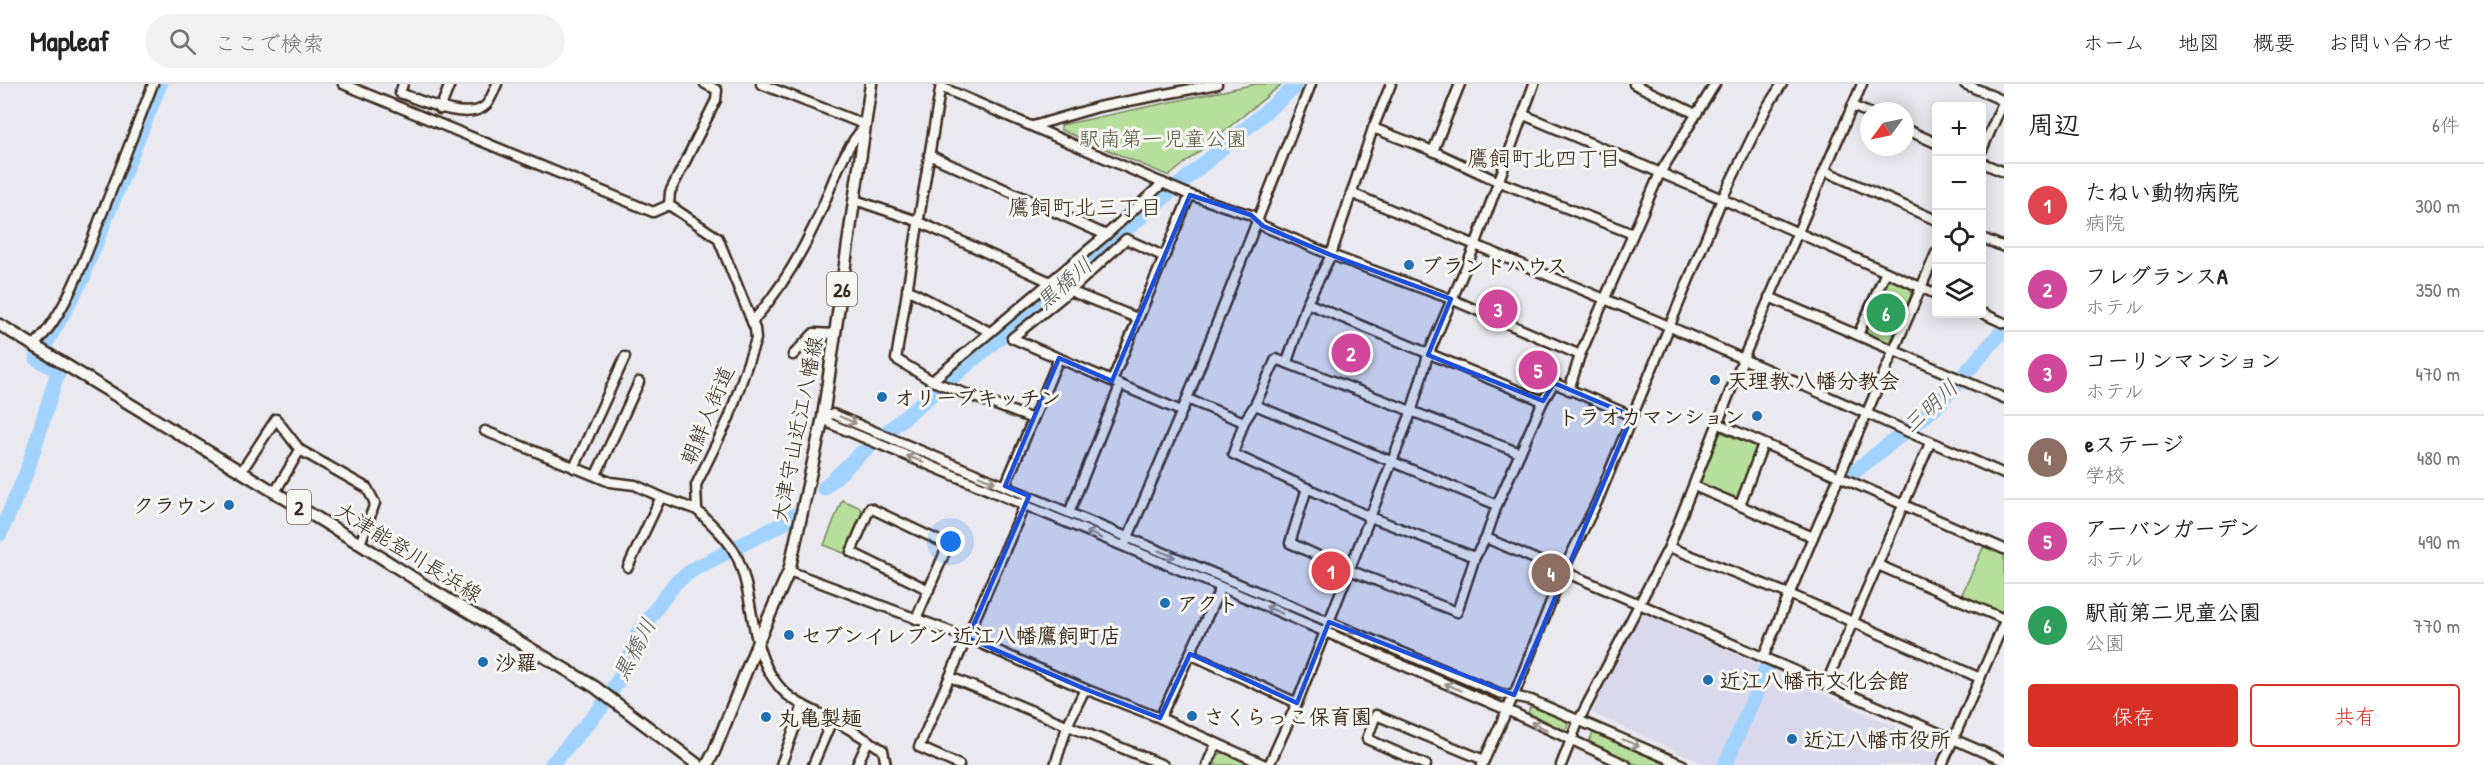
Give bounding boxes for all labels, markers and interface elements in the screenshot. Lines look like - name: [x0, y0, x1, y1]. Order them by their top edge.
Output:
- search box: [145, 14, 565, 68]
- text: Mapleaf: [30, 22, 109, 60]
- icon: search: [166, 25, 199, 58]
- text: ここで検索: [214, 28, 324, 58]
- text: ホーム: [2083, 28, 2145, 57]
- text: 地図: [2178, 28, 2220, 57]
- text: 概要: [2253, 28, 2295, 57]
- text: お問い合わせ: [2328, 28, 2454, 57]
- north arrow: [1860, 102, 1914, 156]
- map controls: [1932, 102, 1986, 318]
- button: +: [1932, 102, 1986, 156]
- text: 周辺: [2028, 107, 2080, 142]
- text: 6件: [2432, 111, 2460, 138]
- park label: 駅南第一児童公園: [1079, 124, 1247, 153]
- district label: 鷹飼町北四丁目: [1467, 143, 1621, 173]
- button: −: [1932, 156, 1986, 210]
- text: たねい動物病院: [2085, 177, 2239, 207]
- district label: 鷹飼町北三丁目: [1008, 192, 1162, 222]
- text: 1: [2044, 192, 2051, 219]
- text: 300 m: [2415, 192, 2460, 219]
- text: 病院: [2085, 209, 2125, 236]
- button: locate: [1932, 210, 1986, 264]
- water label: 黒橋川: [1029, 250, 1099, 316]
- place label: ブランドハウス: [1421, 251, 1568, 280]
- marker: ブランドハウス: [1402, 258, 1416, 272]
- text: フレグランスA: [2085, 261, 2228, 291]
- button: layers: [1932, 264, 1986, 318]
- road number: 26: [827, 272, 857, 306]
- text: 2: [2043, 276, 2052, 303]
- text: 350 m: [2415, 276, 2460, 303]
- pin: 3: [1478, 286, 1518, 332]
- pin: 6: [1866, 290, 1906, 336]
- text: ホテル: [2085, 293, 2144, 320]
- pin: 2: [1332, 330, 1370, 376]
- street label: 大津守山近江八幡線: [765, 333, 829, 525]
- text: コーリンマンション: [2085, 345, 2281, 375]
- pin: 5: [1518, 348, 1558, 392]
- text: 3: [2043, 360, 2052, 387]
- text: 470 m: [2415, 360, 2460, 387]
- street label: 朝鮮人街道: [673, 361, 741, 469]
- place label: 天理教 八幡分教会: [1727, 366, 1900, 395]
- marker: 天理教 八幡分教会: [1708, 373, 1722, 387]
- water label: 三明川: [1896, 373, 1964, 439]
- text: ホテル: [2085, 377, 2144, 404]
- place label: オリーブキッチン: [894, 383, 1061, 412]
- marker: オリーブキッチン: [875, 390, 889, 404]
- place label: トラオカマンション: [1558, 402, 1745, 431]
- marker: トラオカマンション: [1750, 409, 1764, 423]
- one-way arrow: [838, 415, 856, 426]
- text: eステージ: [2085, 429, 2184, 459]
- text: 4: [2044, 444, 2051, 471]
- text: 480 m: [2417, 444, 2460, 471]
- one-way arrow: [906, 453, 924, 464]
- text: 学校: [2085, 461, 2125, 488]
- one-way arrow: [977, 474, 996, 485]
- road number: 2: [287, 490, 311, 524]
- place label: クラウン: [133, 491, 217, 520]
- street label: 大津能登川長浜線: [330, 495, 488, 609]
- marker: クラウン: [222, 498, 236, 512]
- text: アーバンガーデン: [2085, 513, 2260, 543]
- your location: [936, 527, 965, 556]
- text: 5: [2043, 528, 2052, 555]
- text: 490 m: [2418, 528, 2460, 555]
- one-way arrow: [1086, 529, 1104, 540]
- text: ホテル: [2085, 545, 2144, 572]
- pin: 1: [1312, 548, 1350, 594]
- one-way arrow: [1157, 549, 1175, 560]
- pin: 4: [1532, 550, 1570, 596]
- place label: アクト: [1177, 589, 1239, 618]
- marker: アクト: [1158, 596, 1172, 610]
- text: 駅前第二児童公園: [2085, 597, 2261, 627]
- one-way arrow: [1266, 604, 1284, 615]
- text: 6: [2044, 612, 2051, 639]
- text: 770 m: [2413, 612, 2460, 639]
- water label: 黒橋川: [605, 613, 663, 685]
- place label: セブンイレブン 近江八幡鷹飼町店: [801, 621, 1121, 650]
- one-way arrow: [1337, 624, 1355, 635]
- marker: セブンイレブン 近江八幡鷹飼町店: [782, 628, 796, 642]
- text: 公園: [2085, 629, 2125, 656]
- place label: 沙羅: [495, 648, 537, 677]
- marker: 沙羅: [476, 655, 490, 669]
- place label: 近江八幡市文化会館: [1720, 666, 1909, 695]
- marker: 近江八幡市文化会館: [1701, 673, 1715, 687]
- one-way arrow: [1445, 681, 1463, 692]
- button: 保存: [2028, 684, 2238, 747]
- button: 共有: [2250, 684, 2460, 747]
- place label: さくらっこ保育園: [1204, 702, 1372, 731]
- place label: 丸亀製麺: [778, 703, 862, 732]
- marker: さくらっこ保育園: [1185, 709, 1199, 723]
- marker: 丸亀製麺: [759, 710, 773, 724]
- one-way arrow: [1530, 719, 1548, 731]
- place label: 近江八幡市役所: [1804, 725, 1951, 754]
- marker: 近江八幡市役所: [1785, 732, 1799, 746]
- one-way arrow: [1621, 738, 1640, 749]

